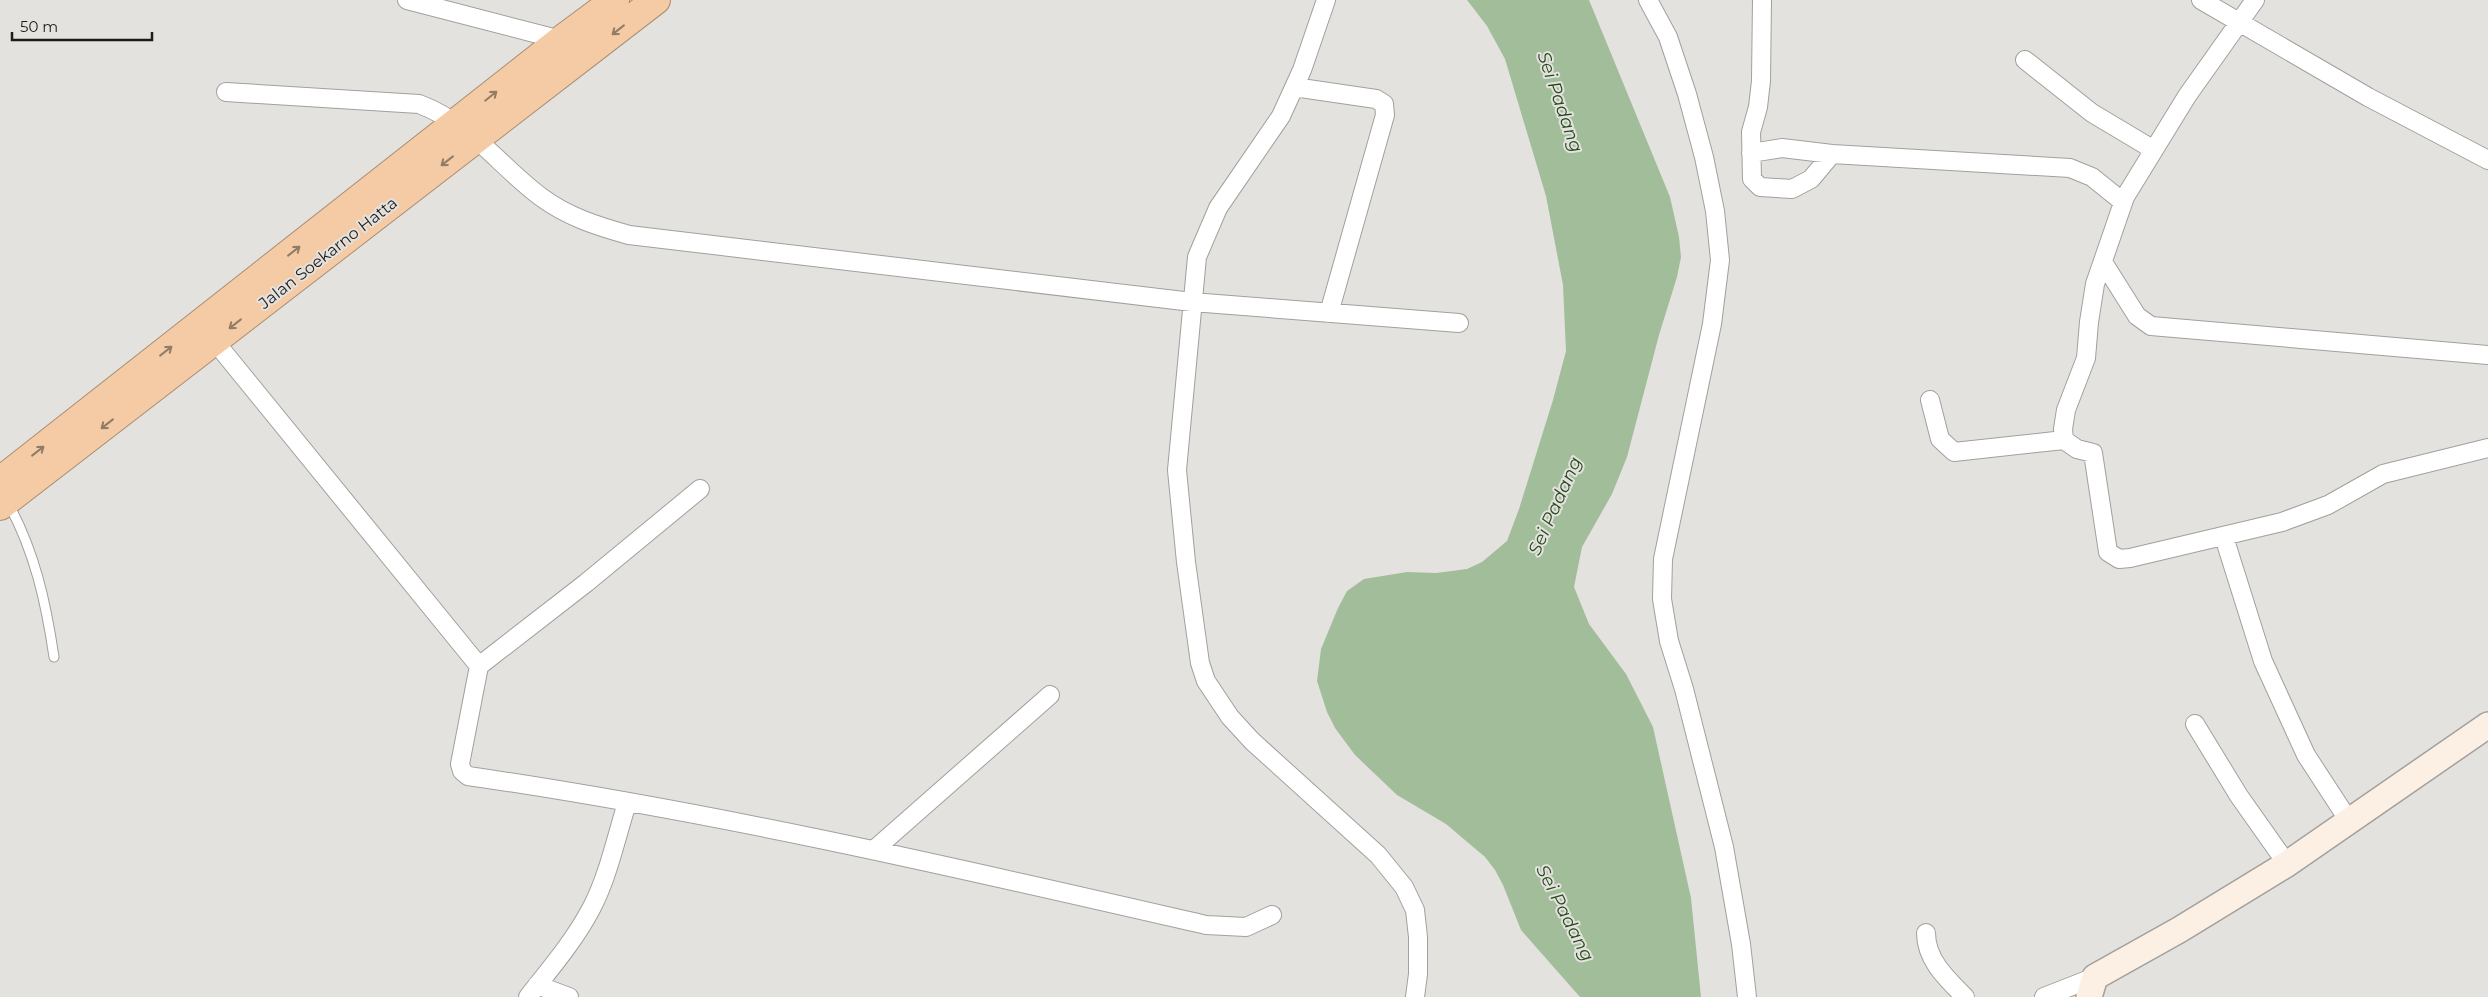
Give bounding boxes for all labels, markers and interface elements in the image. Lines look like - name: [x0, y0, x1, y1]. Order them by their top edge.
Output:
- scale bar: [12, 10, 152, 42]
- text: 50 m: [20, 17, 58, 36]
- one-way arrow: [612, 24, 625, 35]
- water label: Sei Padang: [1532, 49, 1588, 155]
- one-way arrow: [484, 91, 497, 102]
- one-way arrow: [440, 156, 454, 166]
- street label: Jalan Soekarno Hatta: [254, 193, 401, 314]
- one-way arrow: [287, 245, 300, 256]
- one-way arrow: [229, 319, 242, 330]
- one-way arrow: [159, 345, 172, 356]
- one-way arrow: [101, 418, 114, 429]
- one-way arrow: [31, 446, 45, 456]
- water label: Sei Padang: [1524, 453, 1586, 559]
- water label: Sei Padang: [1531, 861, 1599, 965]

